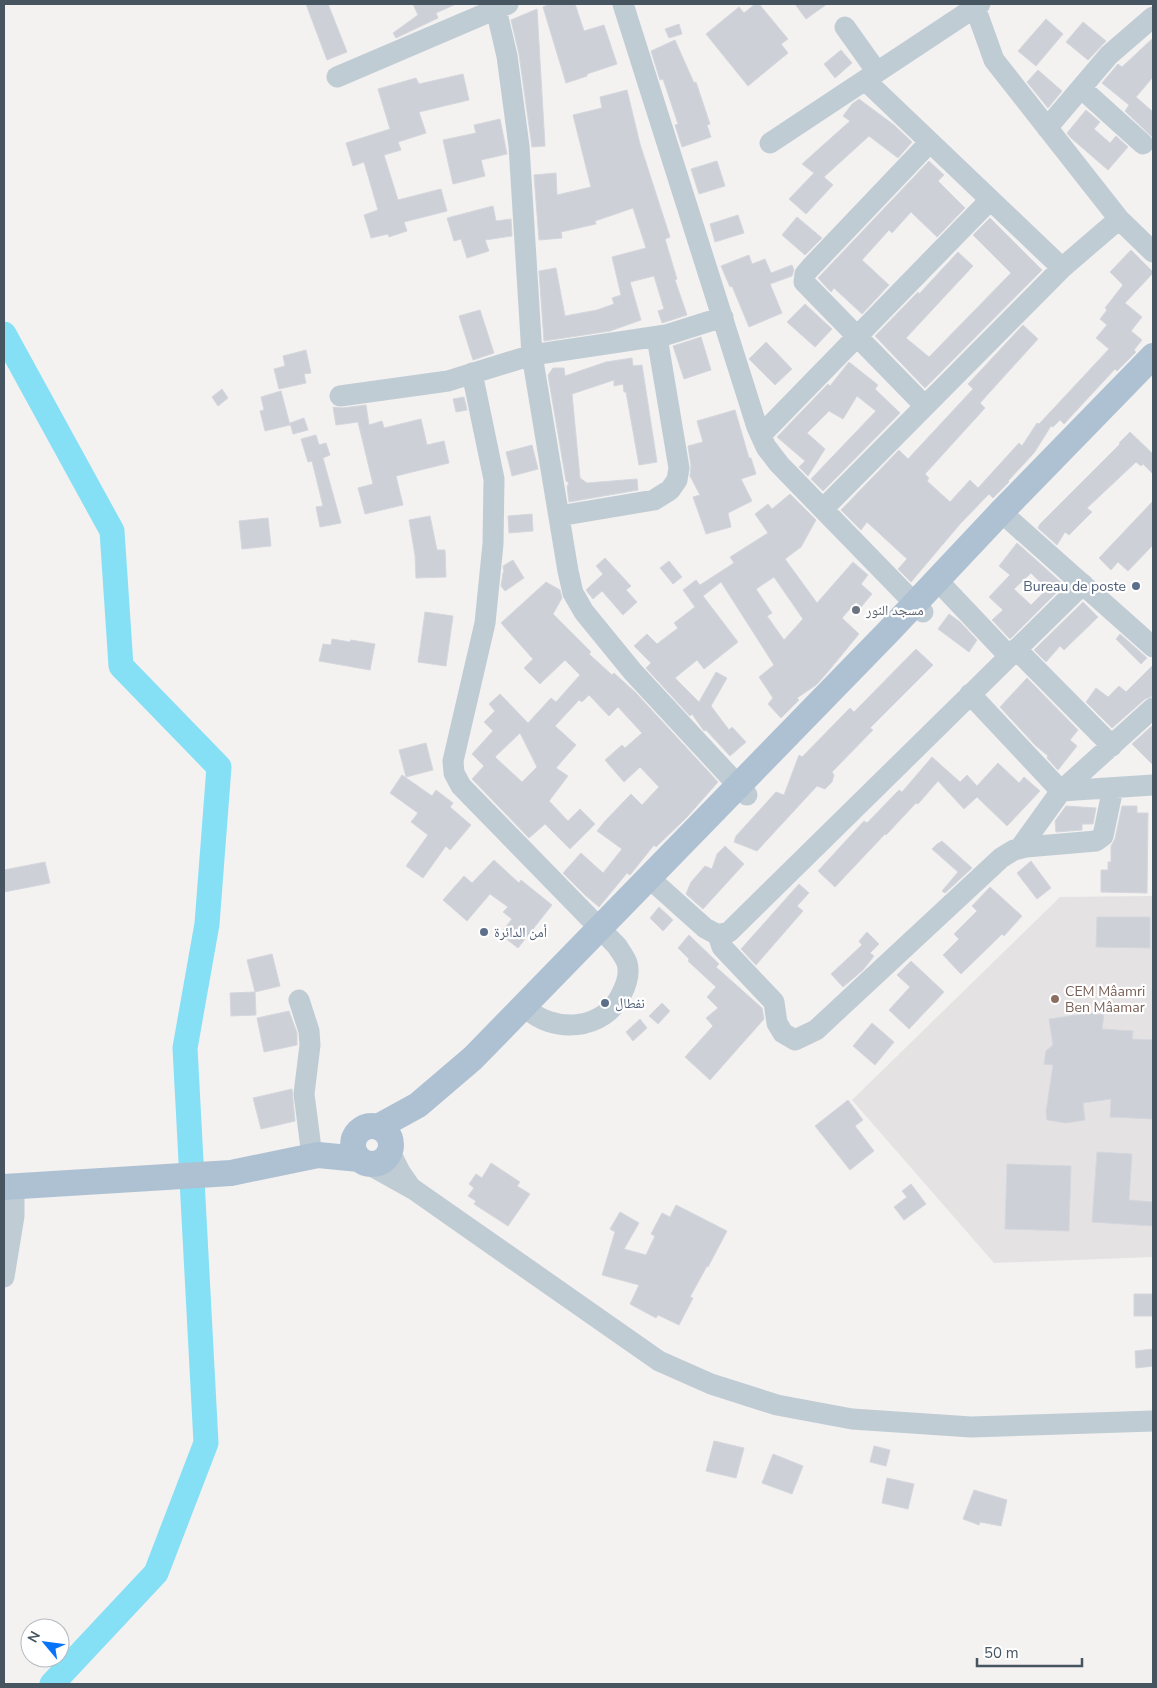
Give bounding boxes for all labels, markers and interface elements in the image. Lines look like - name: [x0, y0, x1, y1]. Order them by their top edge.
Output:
- place label: Bureau de poste: [1023, 577, 1126, 596]
- marker: Bureau de poste: [1130, 580, 1142, 592]
- place label: مسجد النور: [865, 601, 924, 620]
- marker: مسجد النور: [850, 604, 862, 616]
- place label: أمن الدائرة: [494, 923, 547, 942]
- marker: أمن الدائرة: [478, 926, 490, 938]
- place label: CEM Mâamri Ben Mâamar: [1065, 982, 1145, 1017]
- marker: CEM Mâamri Ben Mâamar: [1049, 993, 1061, 1005]
- place label: نفطال: [615, 994, 645, 1013]
- marker: نفطال: [599, 997, 611, 1009]
- north arrow: [20, 1618, 70, 1668]
- text: N: [23, 1628, 45, 1646]
- scale bar: [977, 1636, 1082, 1668]
- text: 50 m: [984, 1643, 1019, 1663]

